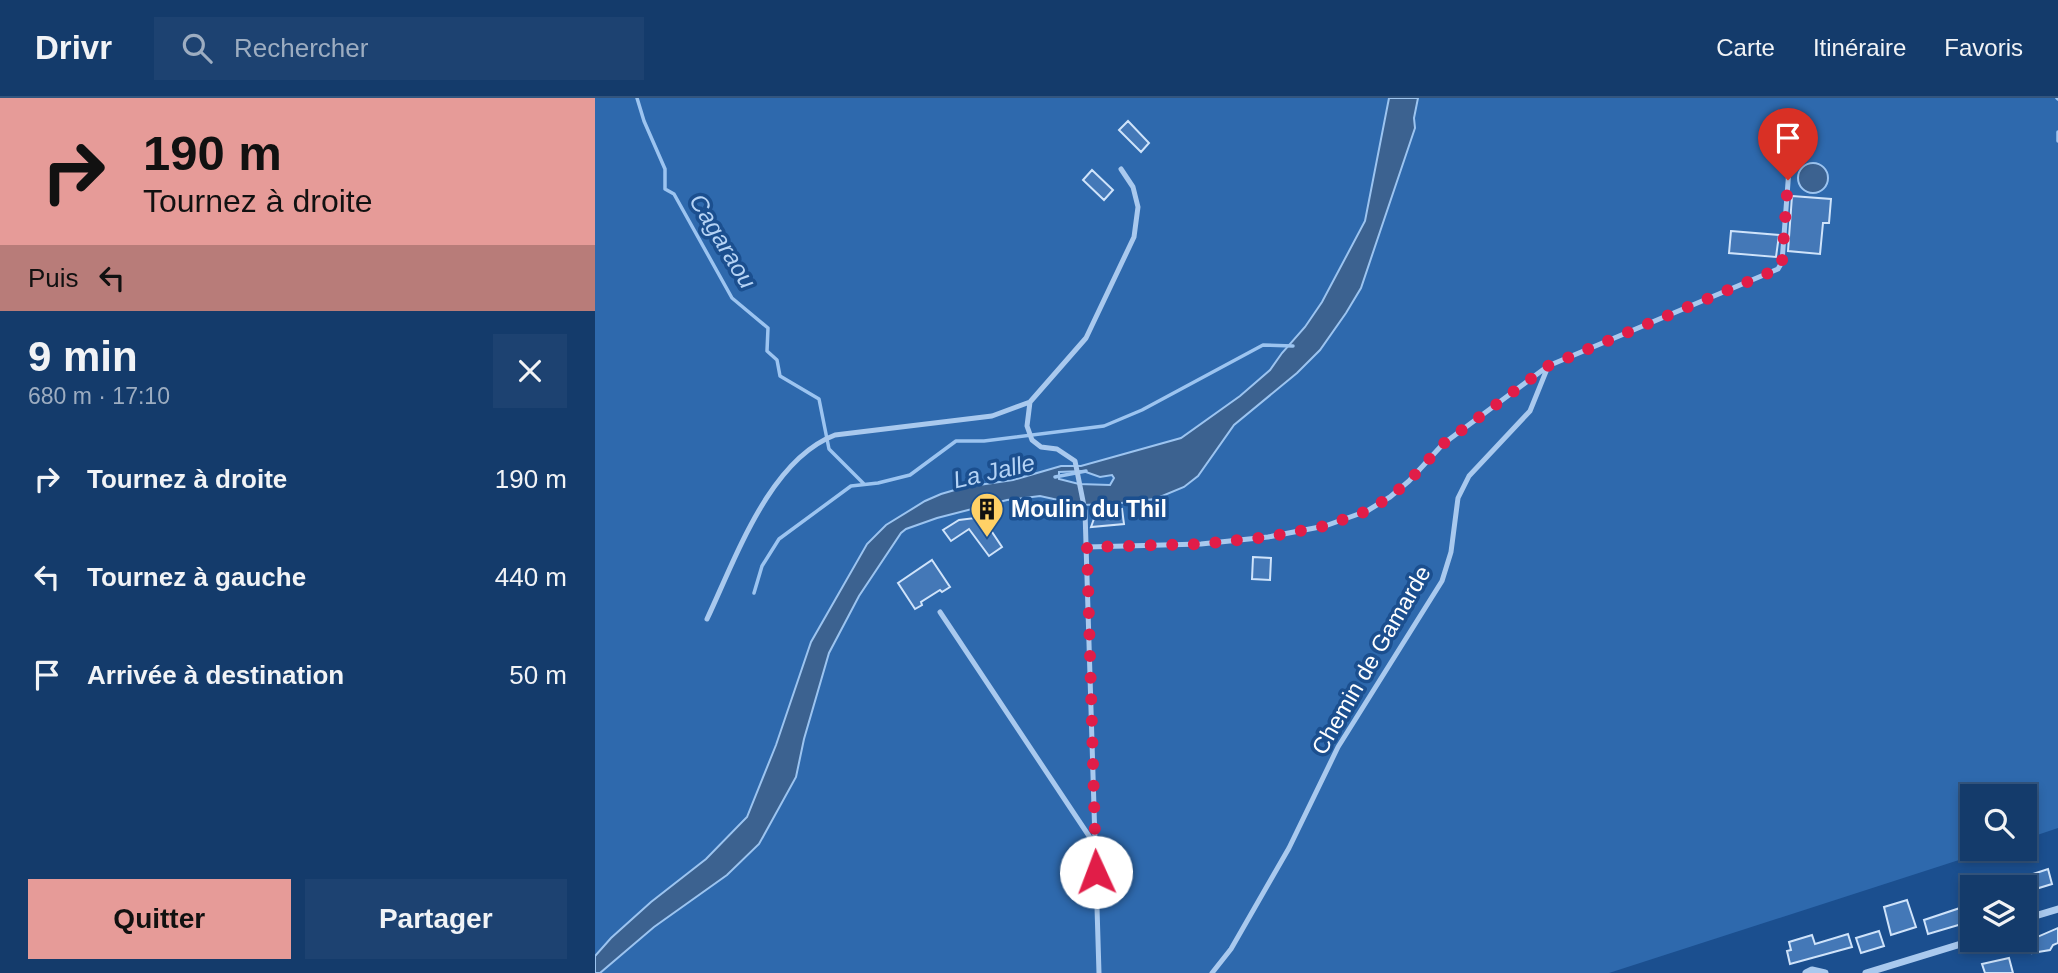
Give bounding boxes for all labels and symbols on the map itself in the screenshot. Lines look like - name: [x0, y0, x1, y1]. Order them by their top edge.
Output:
- pin: [1758, 108, 1818, 180]
- water label: Cagaraou: [684, 189, 762, 293]
- water label: La Jalle: [951, 449, 1037, 493]
- building icon: Moulin du Thil: [968, 490, 1006, 539]
- place label: Moulin du Thil: [1011, 496, 1167, 522]
- street label: Chemin de Gamarde: [1306, 561, 1436, 759]
- position arrow: [1059, 835, 1133, 909]

